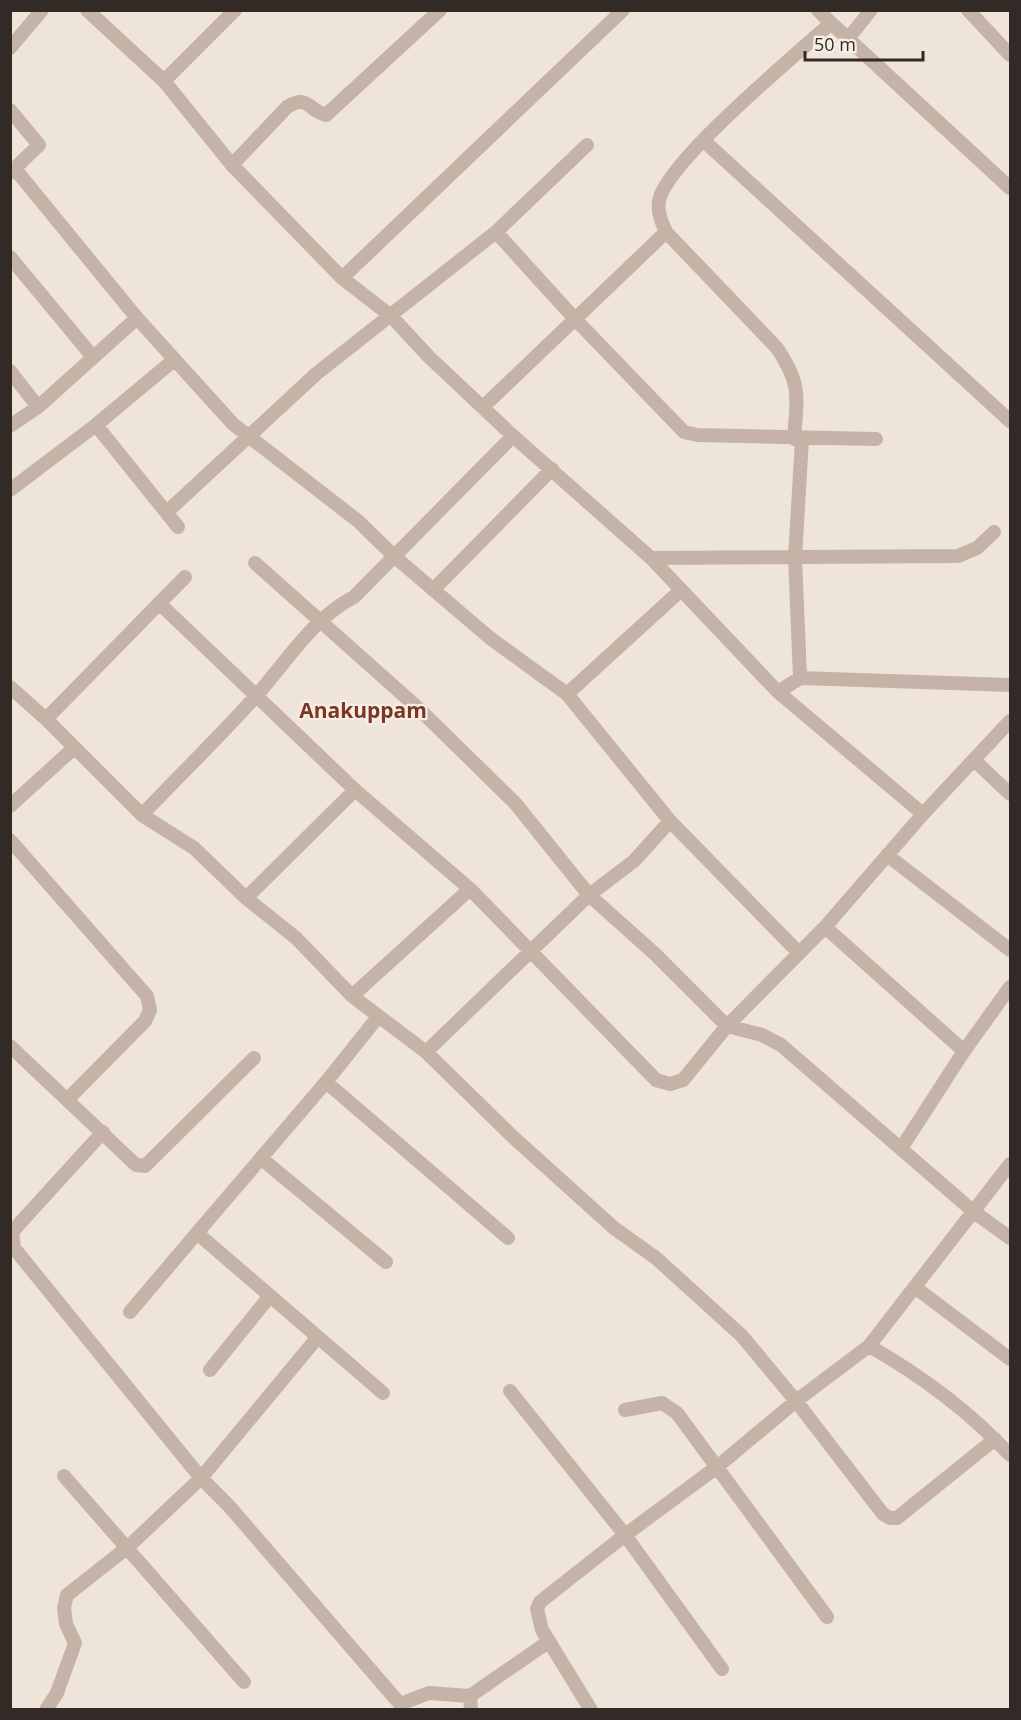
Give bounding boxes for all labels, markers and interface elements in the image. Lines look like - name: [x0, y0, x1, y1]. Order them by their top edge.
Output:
- scale bar: [805, 24, 924, 62]
- text: 50 m: [814, 32, 856, 56]
- district label: Anakuppam: [299, 696, 427, 724]

